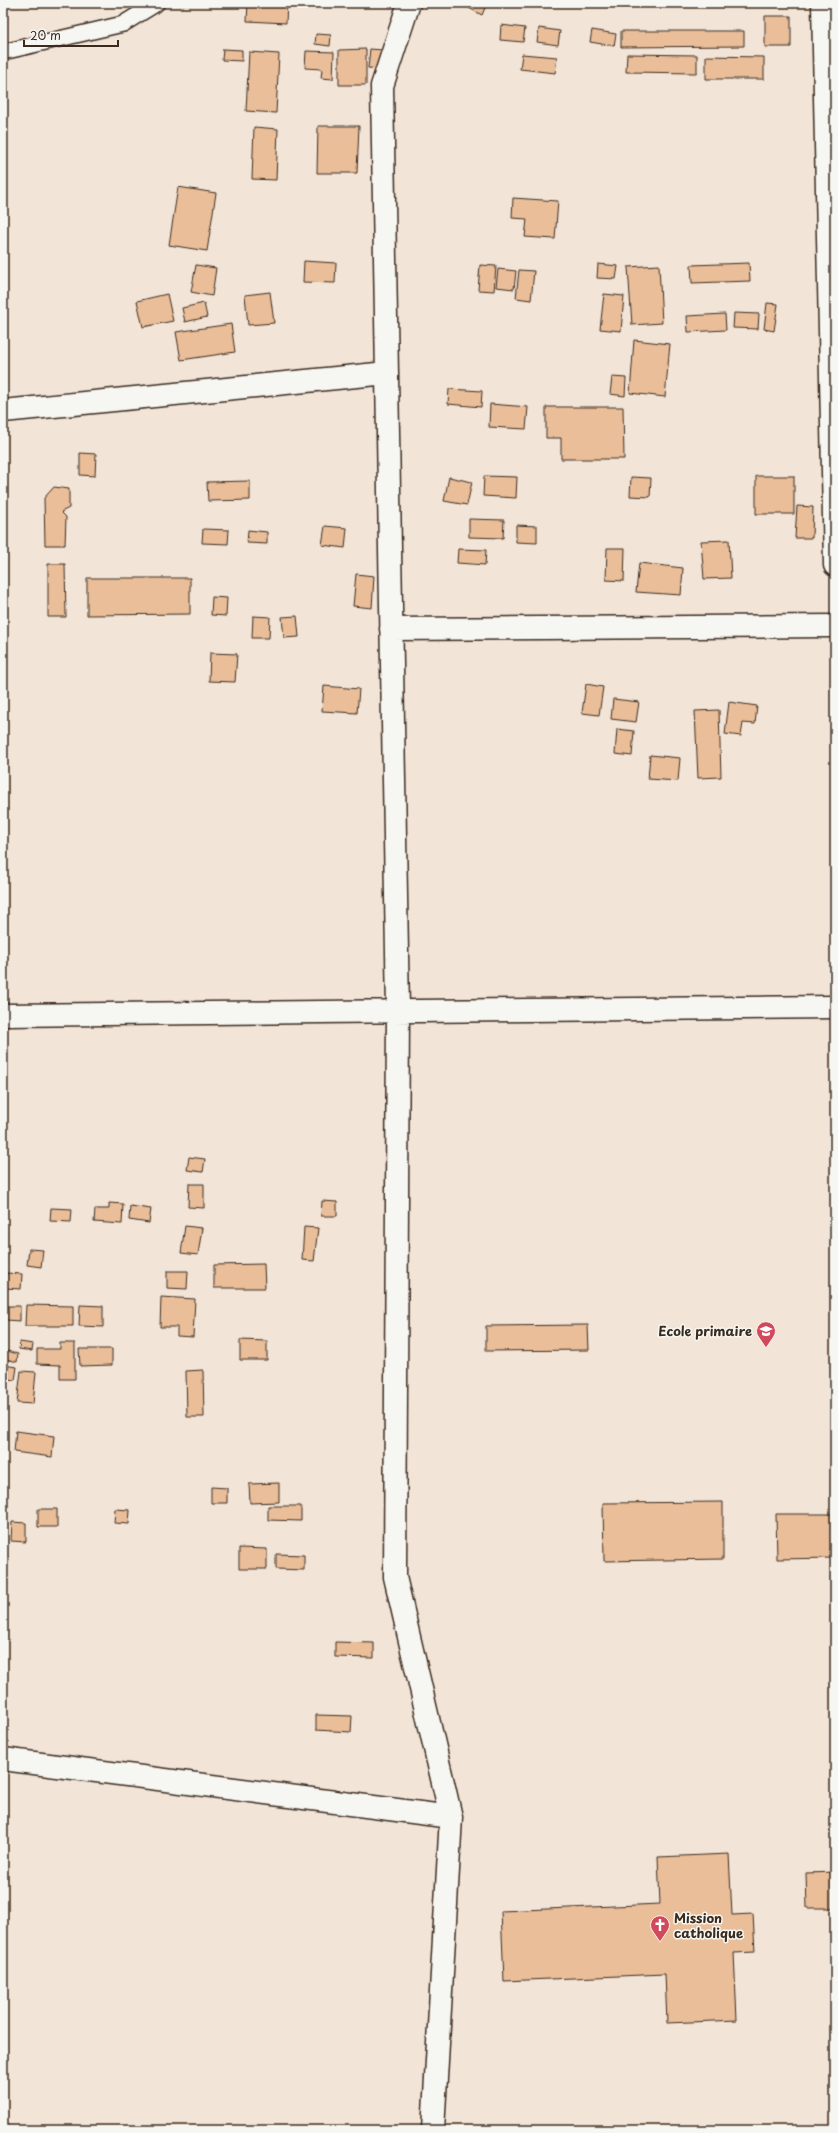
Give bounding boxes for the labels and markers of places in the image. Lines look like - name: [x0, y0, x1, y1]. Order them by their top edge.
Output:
- school or university icon: Ecole primaire: [755, 1320, 777, 1348]
- place label: Ecole primaire: [658, 1321, 752, 1340]
- place label: Mission catholique: [674, 1908, 743, 1942]
- church icon: Mission catholique: [649, 1914, 671, 1942]

